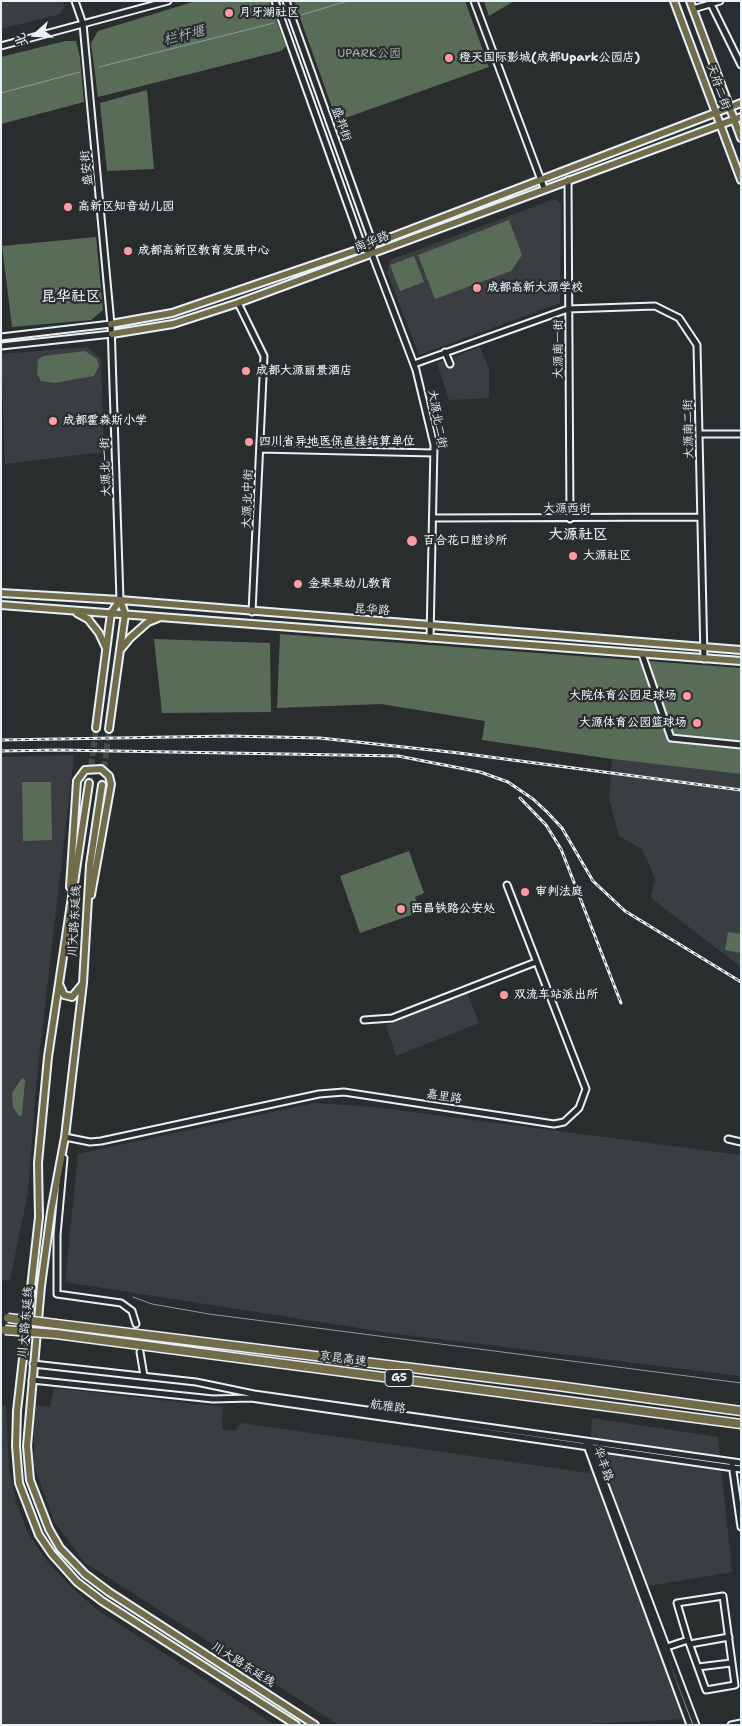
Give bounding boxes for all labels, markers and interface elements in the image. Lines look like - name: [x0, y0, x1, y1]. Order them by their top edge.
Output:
- place label: 月牙湖社区: [239, 6, 299, 20]
- marker: 月牙湖社区: [223, 7, 235, 19]
- north arrow: [10, 10, 60, 60]
- water label: 栏杆堰: [162, 23, 206, 49]
- text: 北: [10, 30, 32, 50]
- park label: UPARK公园: [337, 47, 401, 61]
- place label: 橙天国际影城(成都Upark公园店): [459, 51, 640, 65]
- marker: 橙天国际影城(成都Upark公园店): [443, 52, 455, 64]
- street label: 天府二街: [703, 62, 733, 112]
- street label: 盛邦街: [328, 105, 354, 143]
- street label: 盛安街: [78, 149, 96, 187]
- place label: 高新区知音幼儿园: [78, 200, 174, 214]
- marker: 高新区知音幼儿园: [62, 201, 74, 213]
- street label: 南华路: [353, 229, 391, 255]
- place label: 成都高新区教育发展中心: [138, 244, 270, 258]
- marker: 成都高新区教育发展中心: [122, 245, 134, 257]
- place label: 成都高新大源学校: [487, 281, 583, 295]
- marker: 成都高新大源学校: [471, 282, 483, 294]
- district label: 昆华社区: [41, 288, 101, 306]
- street label: 大源南一街: [552, 319, 566, 379]
- place label: 成都大源丽景酒店: [256, 364, 352, 378]
- marker: 成都大源丽景酒店: [240, 365, 252, 377]
- street label: 大源北二街: [424, 388, 450, 450]
- street label: 大源南二街: [681, 399, 697, 459]
- place label: 成都霍森斯小学: [63, 414, 147, 428]
- marker: 成都霍森斯小学: [47, 415, 59, 427]
- place label: 四川省异地医保直接结算单位: [259, 435, 415, 449]
- marker: 四川省异地医保直接结算单位: [243, 436, 255, 448]
- street label: 大源北一街: [98, 437, 114, 497]
- street label: 大源北中街: [240, 469, 256, 529]
- street label: 大源西街: [543, 502, 591, 516]
- district label: 大源社区: [548, 526, 608, 544]
- marker: 百合花口腔诊所: [405, 534, 419, 548]
- place label: 百合花口腔诊所: [423, 534, 507, 548]
- place label: 大源社区: [583, 549, 631, 563]
- marker: 大源社区: [567, 550, 579, 562]
- place label: 金果果幼儿教育: [308, 577, 392, 591]
- marker: 金果果幼儿教育: [292, 578, 304, 590]
- street label: 昆华路: [354, 602, 390, 618]
- place label: 大院体育公园足球场: [569, 689, 677, 703]
- marker: 大院体育公园足球场: [681, 690, 693, 702]
- place label: 大源体育公园篮球场: [579, 716, 687, 730]
- marker: 大源体育公园篮球场: [691, 717, 703, 729]
- street label: 川大路东延线: [66, 885, 84, 957]
- place label: 审判法庭: [535, 885, 583, 899]
- marker: 审判法庭: [519, 886, 531, 898]
- place label: 西昌铁路公安处: [411, 902, 495, 916]
- marker: 西昌铁路公安处: [395, 903, 407, 915]
- place label: 双流车站派出所: [514, 988, 598, 1002]
- marker: 双流车站派出所: [498, 989, 510, 1001]
- street label: 嘉里路: [425, 1087, 463, 1107]
- street label: 川大路东延线: [16, 1286, 36, 1358]
- street label: 京昆高速: [318, 1349, 368, 1369]
- road number: G5: [385, 1370, 413, 1386]
- street label: 航雅路: [369, 1397, 407, 1417]
- street label: 华丰路: [590, 1445, 616, 1483]
- street label: 川大路东延线: [209, 1640, 277, 1690]

